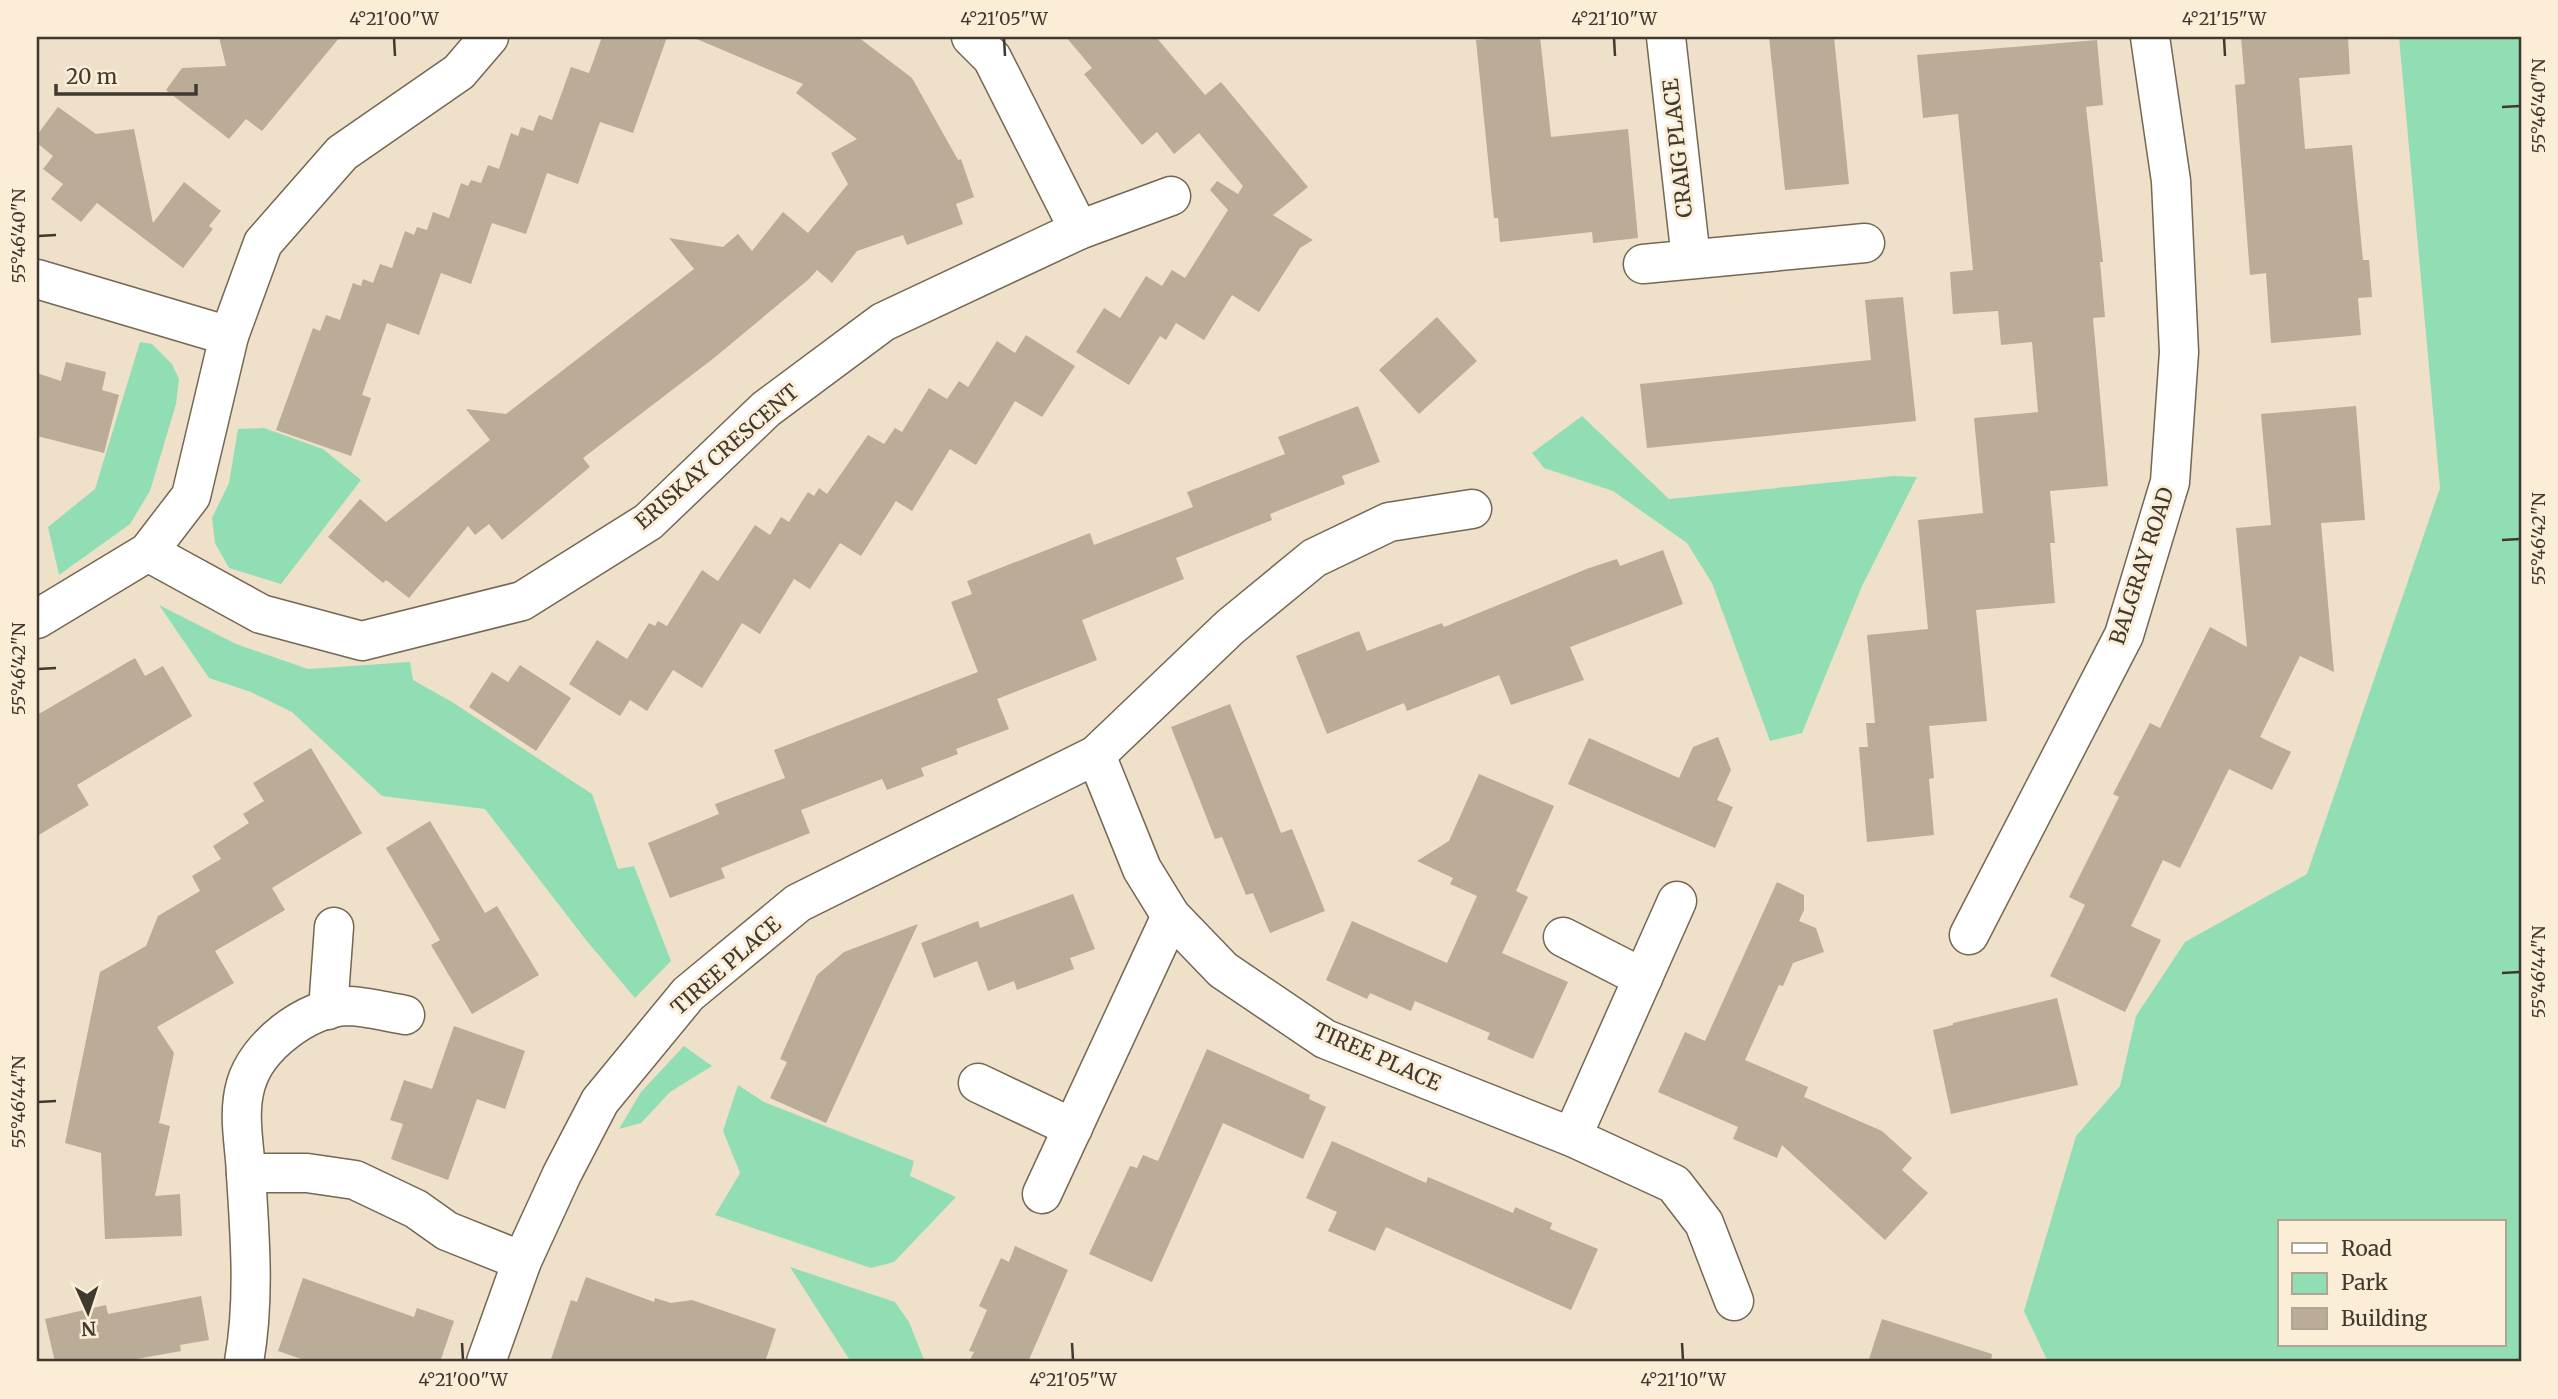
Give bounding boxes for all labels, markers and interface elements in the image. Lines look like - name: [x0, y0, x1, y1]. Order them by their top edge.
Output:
- text: 4°21'00"W: [349, 7, 440, 30]
- text: 4°21'05"W: [960, 7, 1049, 30]
- text: 4°21'10"W: [1571, 7, 1658, 30]
- text: 4°21'15"W: [2182, 7, 2267, 30]
- scale bar: [56, 52, 196, 96]
- text: 55°46'40"N: [2527, 58, 2550, 154]
- text: 20 m: [66, 63, 118, 90]
- street label: CRAIG PLACE: [1657, 77, 1698, 219]
- text: 55°46'40"N: [7, 188, 30, 284]
- street label: ERISKAY CRESCENT: [629, 378, 804, 535]
- street label: BALGRAY ROAD: [2103, 484, 2180, 648]
- text: 55°46'42"N: [2527, 492, 2550, 586]
- text: 55°46'42"N: [7, 622, 30, 716]
- street label: TIREE PLACE: [665, 910, 787, 1021]
- text: 55°46'44"N: [2527, 925, 2550, 1019]
- street label: TIREE PLACE: [1309, 1016, 1446, 1097]
- text: 55°46'44"N: [7, 1055, 30, 1149]
- legend: [2278, 1220, 2506, 1346]
- text: Road: [2341, 1235, 2392, 1262]
- text: Park: [2341, 1269, 2388, 1296]
- north arrow: [52, 1276, 122, 1346]
- text: Building: [2341, 1305, 2428, 1332]
- text: N: [81, 1317, 97, 1341]
- text: 4°21'00"W: [418, 1368, 509, 1391]
- text: 4°21'05"W: [1029, 1368, 1118, 1391]
- text: 4°21'10"W: [1640, 1368, 1727, 1391]

